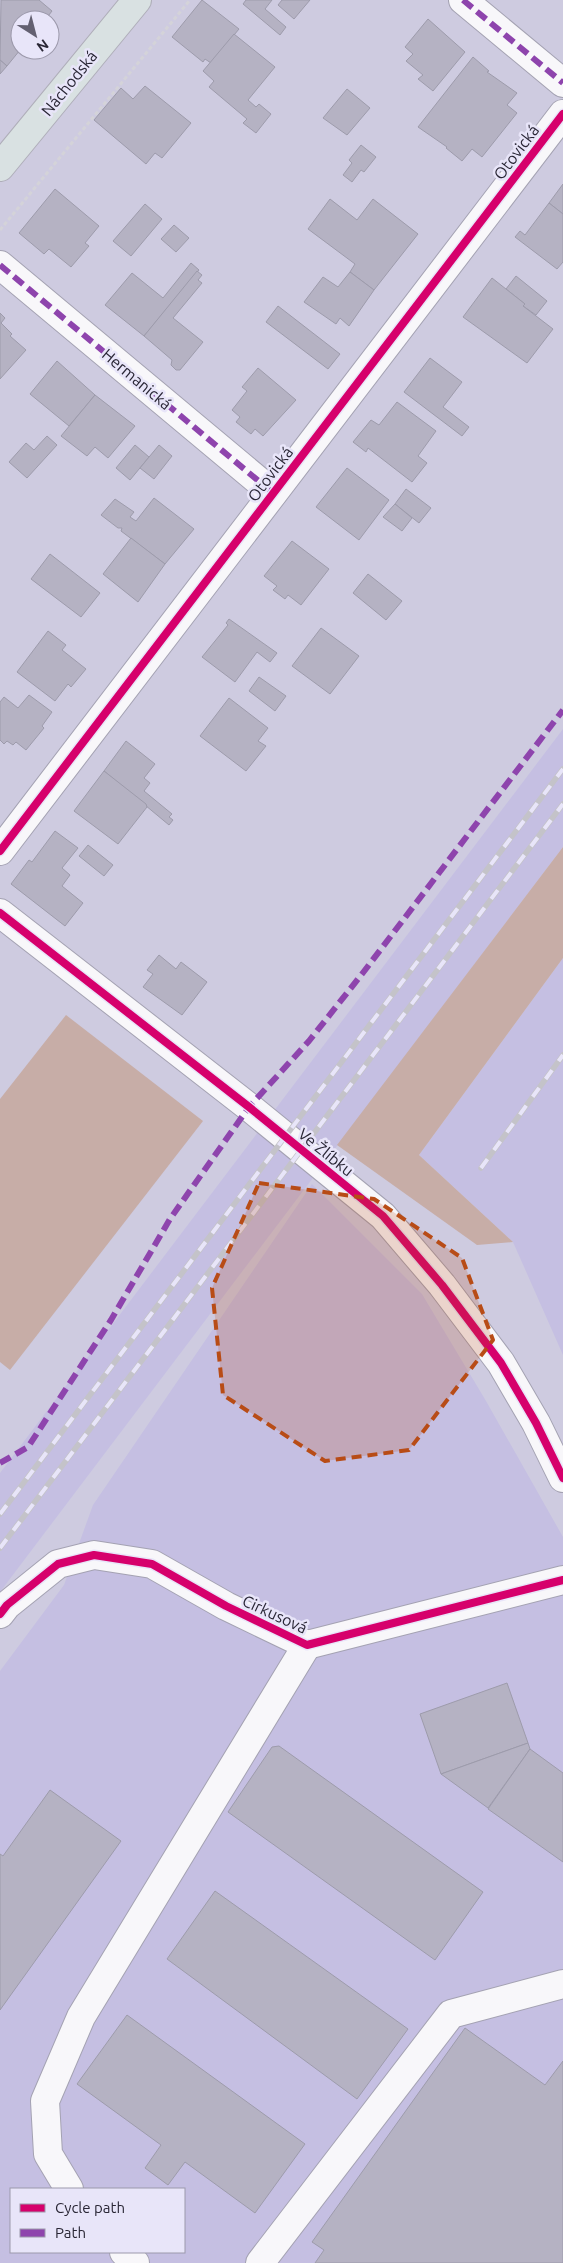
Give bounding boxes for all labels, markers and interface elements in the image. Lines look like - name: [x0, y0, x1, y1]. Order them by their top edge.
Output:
- north arrow: [10, 10, 60, 60]
- street label: Náchodská: [37, 47, 101, 119]
- street label: Otovická: [490, 121, 542, 183]
- street label: Hermanická: [99, 345, 175, 413]
- street label: Otovická: [244, 443, 296, 505]
- street label: Ve Žlíbku: [295, 1124, 358, 1180]
- street label: Cirkusová: [240, 1591, 310, 1637]
- legend: [10, 2188, 185, 2253]
- text: Cycle path: [55, 2199, 125, 2216]
- text: Path: [55, 2224, 86, 2241]

